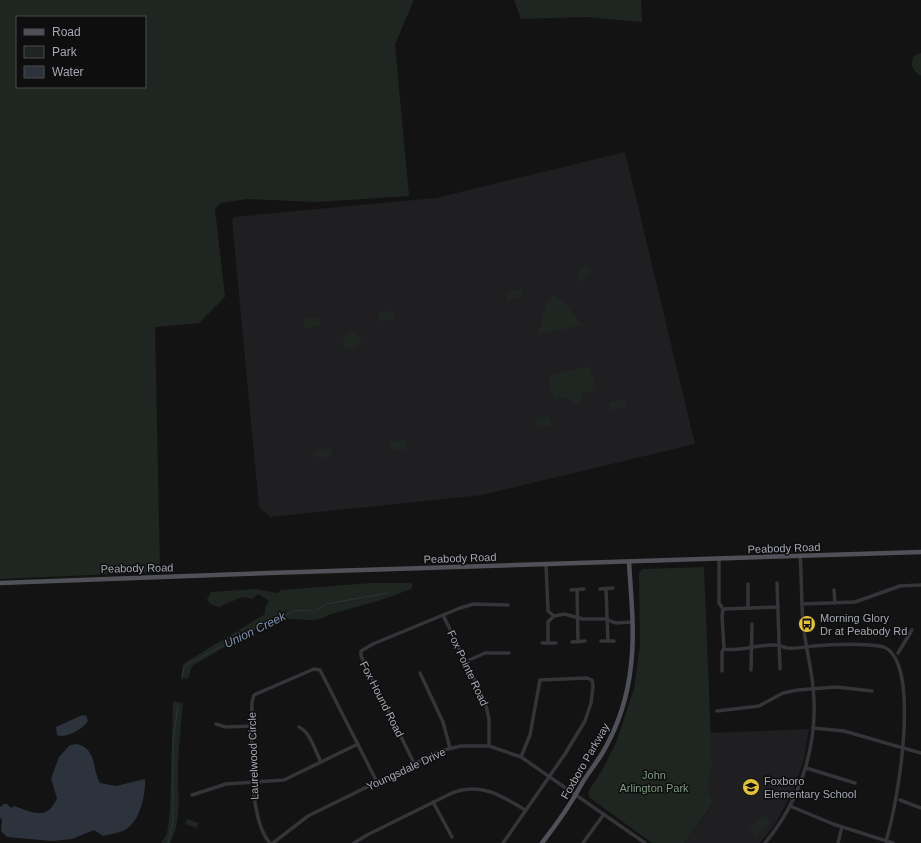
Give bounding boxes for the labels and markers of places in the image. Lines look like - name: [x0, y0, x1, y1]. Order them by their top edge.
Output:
- place label: Morning Glory Dr at Peabody Rd: [820, 612, 907, 637]
- bus stop icon: Morning Glory Dr at Peabody Rd: [797, 614, 817, 634]
- place label: Foxboro Elementary School: [764, 775, 856, 800]
- school or university icon: Foxboro Elementary School: [741, 777, 761, 797]

